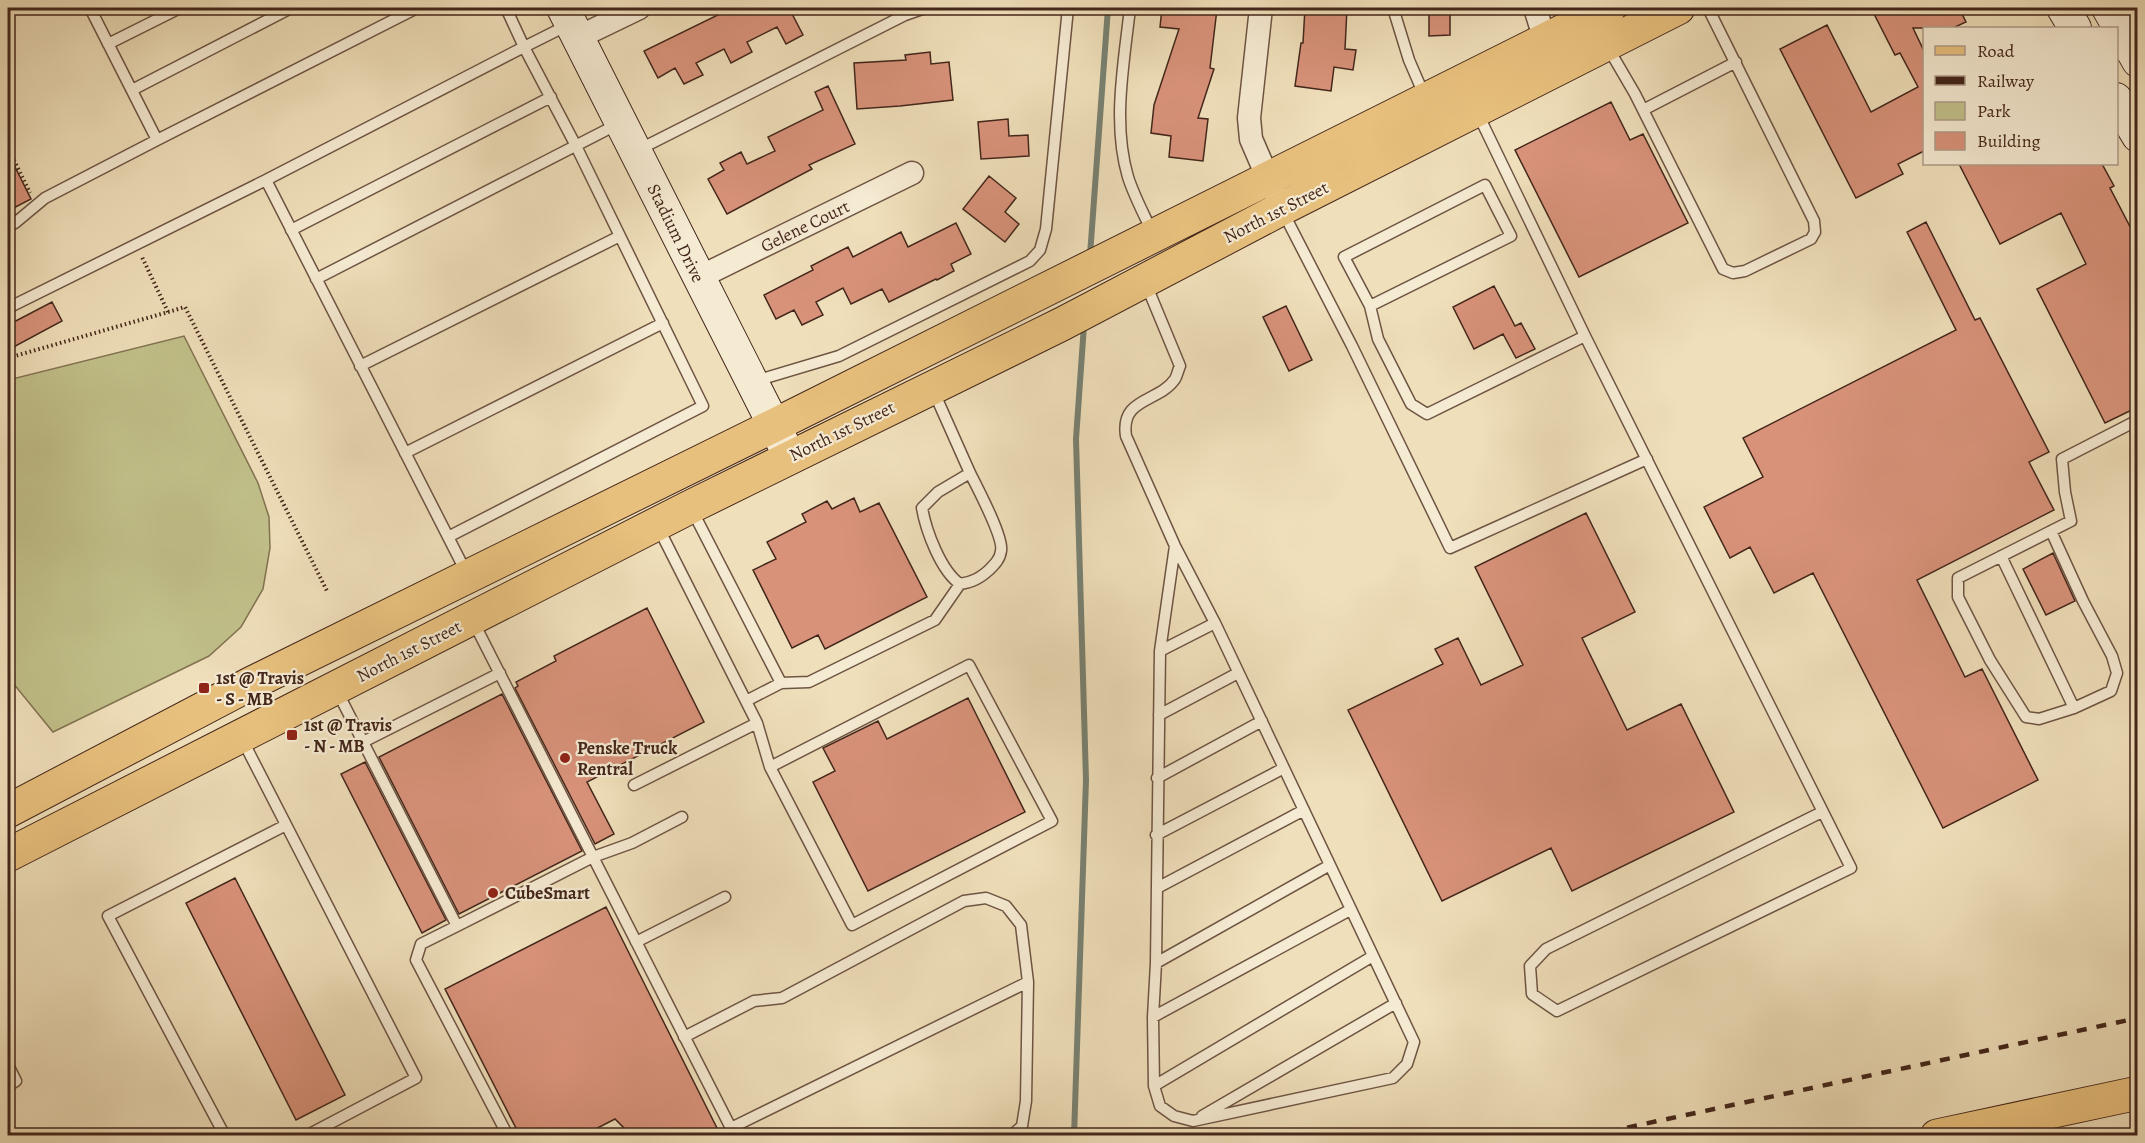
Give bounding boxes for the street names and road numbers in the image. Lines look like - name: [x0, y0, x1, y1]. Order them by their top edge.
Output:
- street label: North 1st Street: [1219, 175, 1333, 249]
- street label: Stadium Drive: [642, 180, 710, 286]
- street label: Gelene Court: [757, 194, 853, 258]
- street label: North 1st Street: [785, 395, 899, 467]
- street label: North 1st Street: [352, 614, 466, 688]

